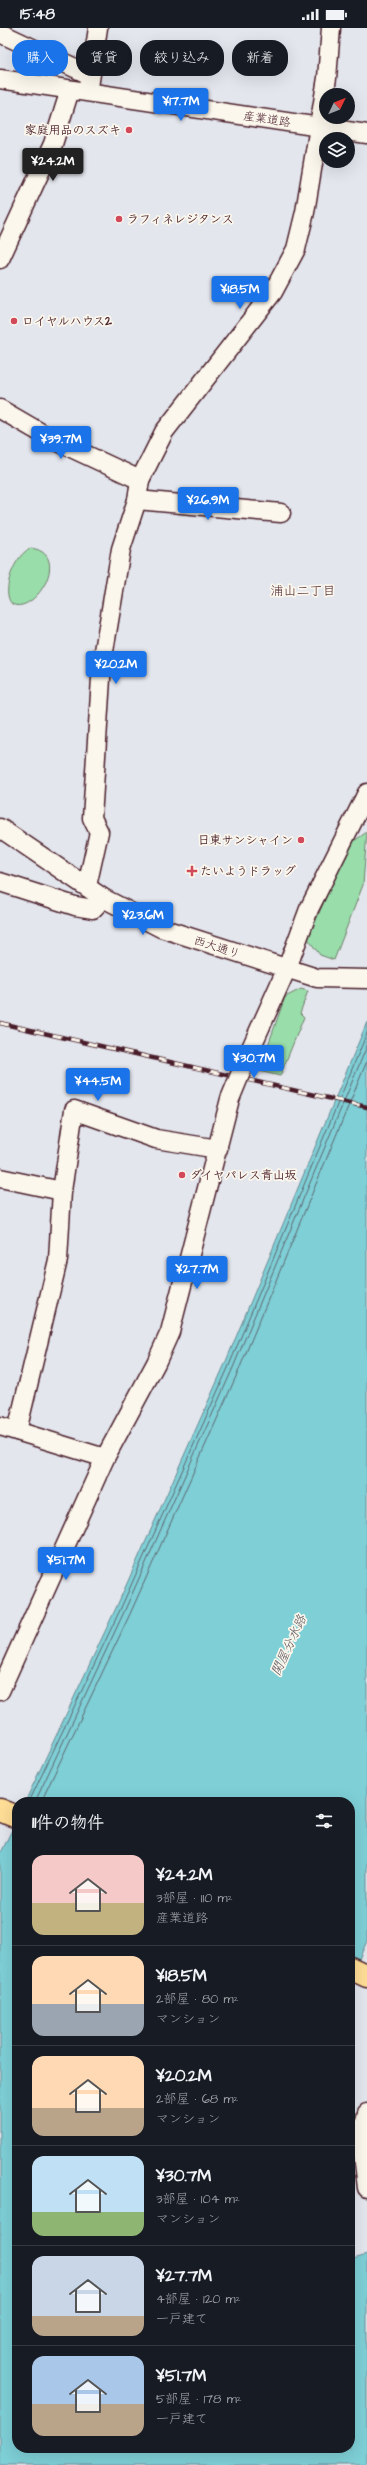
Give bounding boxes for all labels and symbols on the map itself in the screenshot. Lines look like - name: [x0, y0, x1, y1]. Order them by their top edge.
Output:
- pin: ¥17.7M: [148, 88, 214, 122]
- north arrow: [319, 88, 355, 124]
- street label: 産業道路: [242, 108, 292, 131]
- place label: 家庭用品のスズキ: [25, 122, 121, 139]
- marker: 家庭用品のスズキ: [124, 125, 134, 135]
- pin: ¥24.2M: [20, 148, 86, 182]
- place label: ラフィネレジタンス: [127, 211, 234, 228]
- marker: ラフィネレジタンス: [114, 214, 124, 224]
- pin: ¥18.5M: [207, 276, 273, 310]
- place label: ロイヤルハウス2: [22, 313, 112, 330]
- marker: ロイヤルハウス2: [9, 316, 19, 326]
- pin: ¥39.7M: [28, 426, 94, 460]
- pin: ¥26.9M: [175, 487, 241, 521]
- district label: 浦山二丁目: [270, 582, 336, 600]
- pin: ¥20.2M: [83, 651, 149, 685]
- place label: 日東サンシャイン: [197, 832, 293, 849]
- marker: 日東サンシャイン: [296, 835, 306, 845]
- place label: たいようドラッグ: [200, 863, 296, 880]
- marker: たいようドラッグ: [187, 866, 197, 876]
- pin: ¥23.6M: [110, 902, 176, 936]
- street label: 西大通り: [191, 932, 242, 963]
- pin: ¥30.7M: [221, 1045, 287, 1079]
- pin: ¥44.5M: [65, 1068, 131, 1102]
- place label: ダイヤパレス青山坂: [190, 1167, 297, 1184]
- marker: ダイヤパレス青山坂: [177, 1170, 187, 1180]
- pin: ¥27.7M: [164, 1256, 230, 1290]
- pin: ¥51.7M: [33, 1547, 99, 1581]
- water label: 関屋分水路: [267, 1611, 311, 1679]

